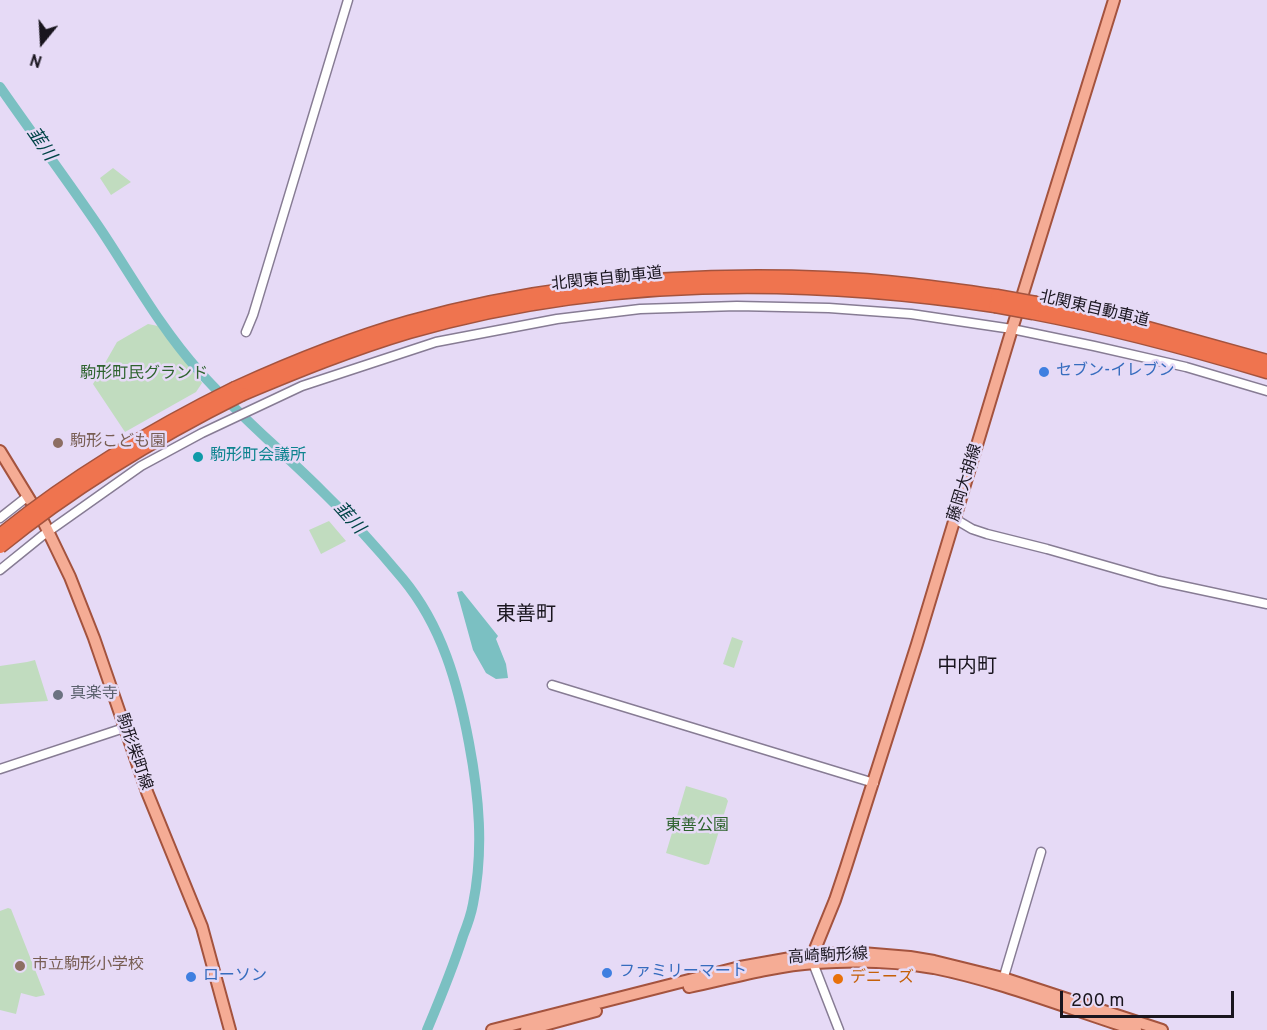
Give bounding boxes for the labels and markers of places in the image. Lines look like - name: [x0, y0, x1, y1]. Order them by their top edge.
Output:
- place label: セブン-イレブン: [1056, 362, 1174, 382]
- marker: セブン-イレブン: [1037, 365, 1051, 379]
- place label: 駒形こども園: [70, 433, 166, 453]
- marker: 駒形こども園: [51, 436, 65, 450]
- place label: 駒形町会議所: [210, 447, 306, 467]
- marker: 駒形町会議所: [191, 450, 205, 464]
- place label: 真楽寺: [70, 685, 118, 705]
- marker: 真楽寺: [51, 688, 65, 702]
- place label: 市立駒形小学校: [32, 956, 144, 976]
- marker: 市立駒形小学校: [13, 959, 27, 973]
- place label: ファミリーマート: [619, 963, 747, 983]
- marker: ファミリーマート: [600, 966, 614, 980]
- place label: ローソン: [203, 967, 267, 987]
- place label: デニーズ: [850, 969, 914, 989]
- marker: ローソン: [184, 970, 198, 984]
- marker: デニーズ: [831, 972, 845, 986]

